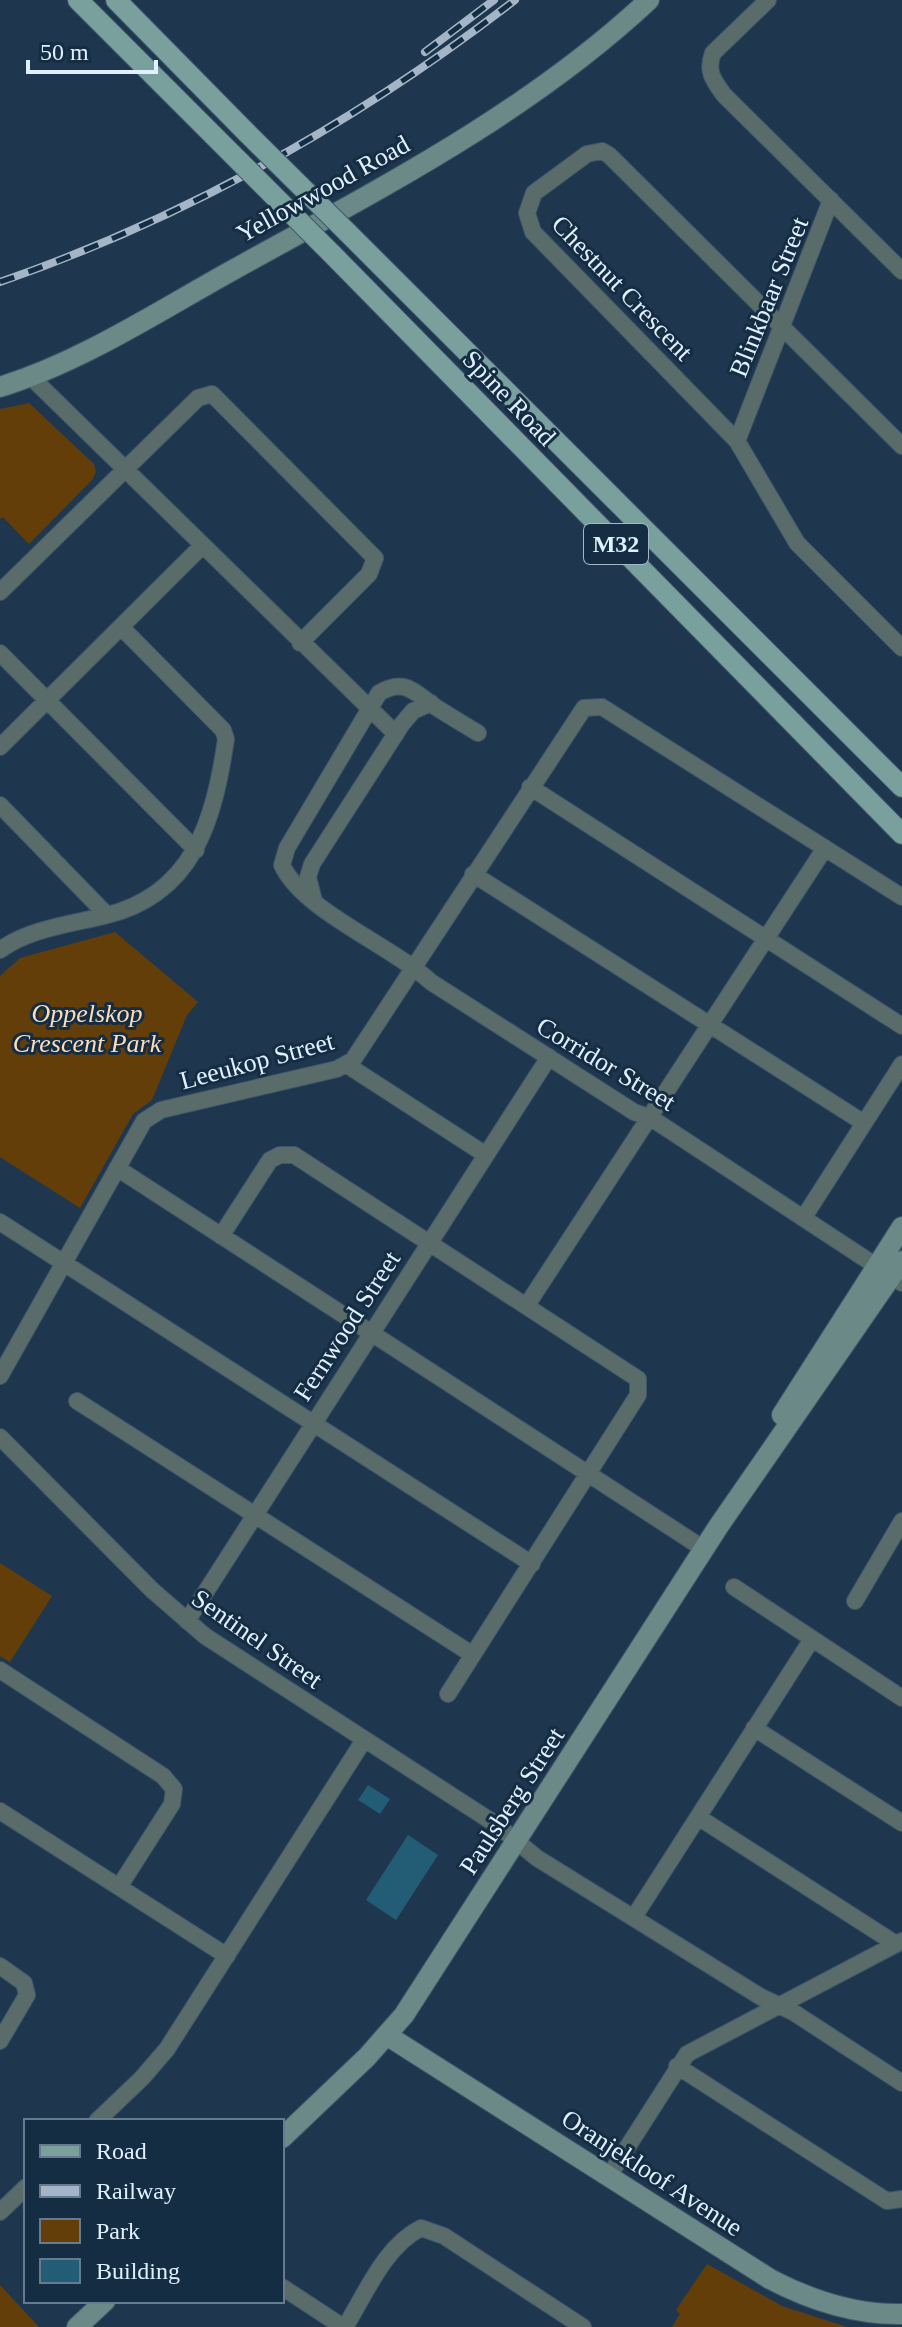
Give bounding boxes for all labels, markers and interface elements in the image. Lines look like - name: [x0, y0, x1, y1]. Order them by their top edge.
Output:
- scale bar: [28, 24, 156, 74]
- text: 50 m: [40, 39, 89, 65]
- street label: Yellowwood Road: [232, 130, 414, 248]
- street label: Chestnut Crescent: [546, 210, 699, 367]
- street label: Blinkbaar Street: [724, 212, 815, 381]
- street label: Spine Road: [457, 345, 561, 451]
- road number: M32: [584, 524, 648, 564]
- park label: Oppelskop Crescent Park: [13, 999, 162, 1058]
- street label: Corridor Street: [531, 1011, 681, 1117]
- street label: Leeukop Street: [177, 1026, 338, 1095]
- street label: Fernwood Street: [288, 1245, 407, 1406]
- street label: Sentinel Street: [186, 1583, 328, 1695]
- street label: Paulsberg Street: [454, 1721, 571, 1880]
- street label: Oranjekloof Avenue: [556, 2104, 748, 2242]
- legend: [24, 2119, 284, 2303]
- text: Road: [96, 2138, 147, 2164]
- text: Railway: [96, 2178, 176, 2204]
- text: Park: [96, 2218, 140, 2244]
- text: Building: [96, 2258, 180, 2284]

